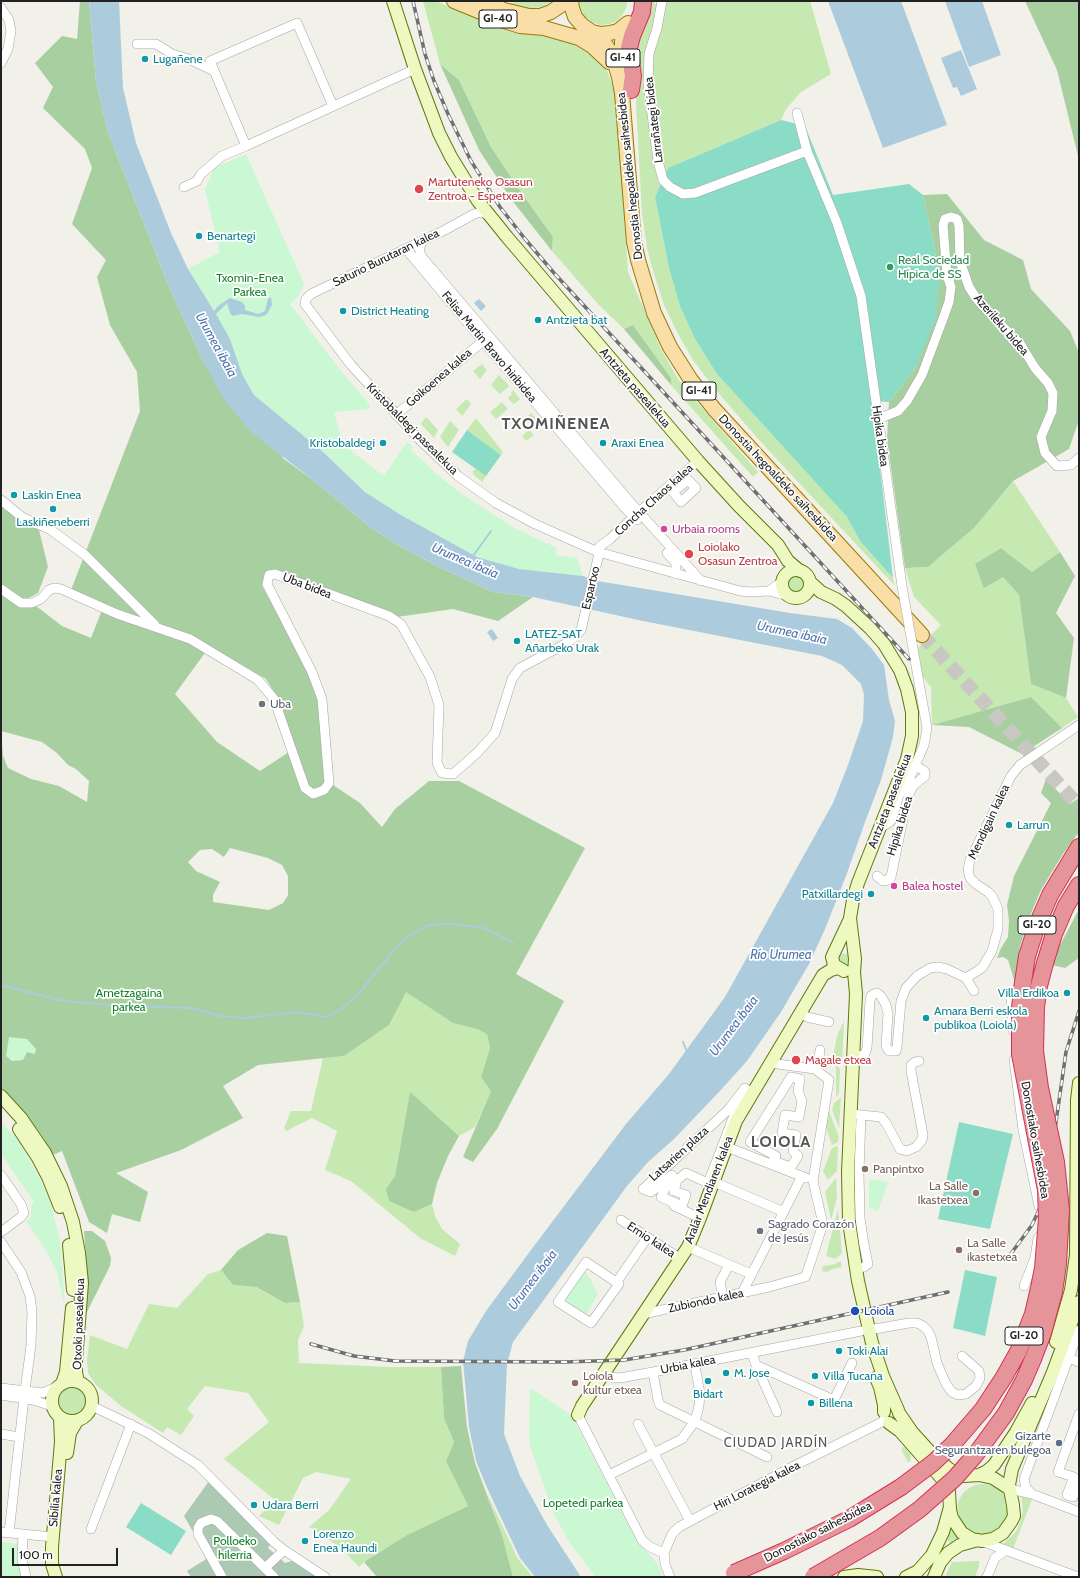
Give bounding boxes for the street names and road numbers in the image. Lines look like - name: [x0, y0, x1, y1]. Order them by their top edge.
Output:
- road number: GI-40: [479, 10, 517, 28]
- road number: GI-41: [606, 49, 640, 67]
- street label: Larrañategi bidea: [642, 76, 666, 164]
- street label: Donostia hegoaldeko saihesbidea: [614, 92, 646, 260]
- street label: Saturio Burutaran kalea: [330, 226, 442, 290]
- street label: Felisa Martin Bravo hiribidea: [438, 289, 540, 405]
- street label: Azerileku bidea: [970, 291, 1032, 359]
- street label: Antzieta pasealekua: [597, 345, 673, 431]
- street label: Goikoenea kalea: [403, 346, 475, 410]
- street label: Kristobaldegi pasealekua: [363, 380, 461, 478]
- road number: GI-41: [682, 382, 716, 400]
- street label: Hipika bidea: [869, 404, 891, 468]
- street label: Donostia hegoaldeko saihesbidea: [715, 412, 841, 544]
- street label: Concha Chaos kalea: [612, 461, 696, 539]
- street label: Espartxo: [579, 565, 603, 611]
- street label: Uba bidea: [280, 570, 334, 602]
- street label: Antzieta pasealekua: [865, 751, 915, 851]
- street label: Mendigain kalea: [965, 782, 1013, 862]
- street label: Hipika bidea: [884, 794, 916, 858]
- road number: GI-20: [1018, 916, 1056, 934]
- street label: Donostiako saihesbidea: [1018, 1080, 1052, 1200]
- street label: Latsarien plaza: [646, 1124, 712, 1184]
- street label: Aralar Mendiaren kalea: [682, 1134, 736, 1246]
- street label: Ernio kalea: [624, 1219, 678, 1261]
- street label: Otxoki pasealekua: [70, 1278, 88, 1370]
- street label: Zubiondo kalea: [667, 1286, 745, 1316]
- road number: GI-20: [1005, 1327, 1043, 1345]
- street label: Urbia kalea: [659, 1353, 717, 1377]
- street label: Hiri Lorategia kalea: [711, 1458, 803, 1514]
- street label: Sibilia kalea: [46, 1468, 66, 1528]
- street label: Donostiako saihesbidea: [762, 1499, 874, 1565]

